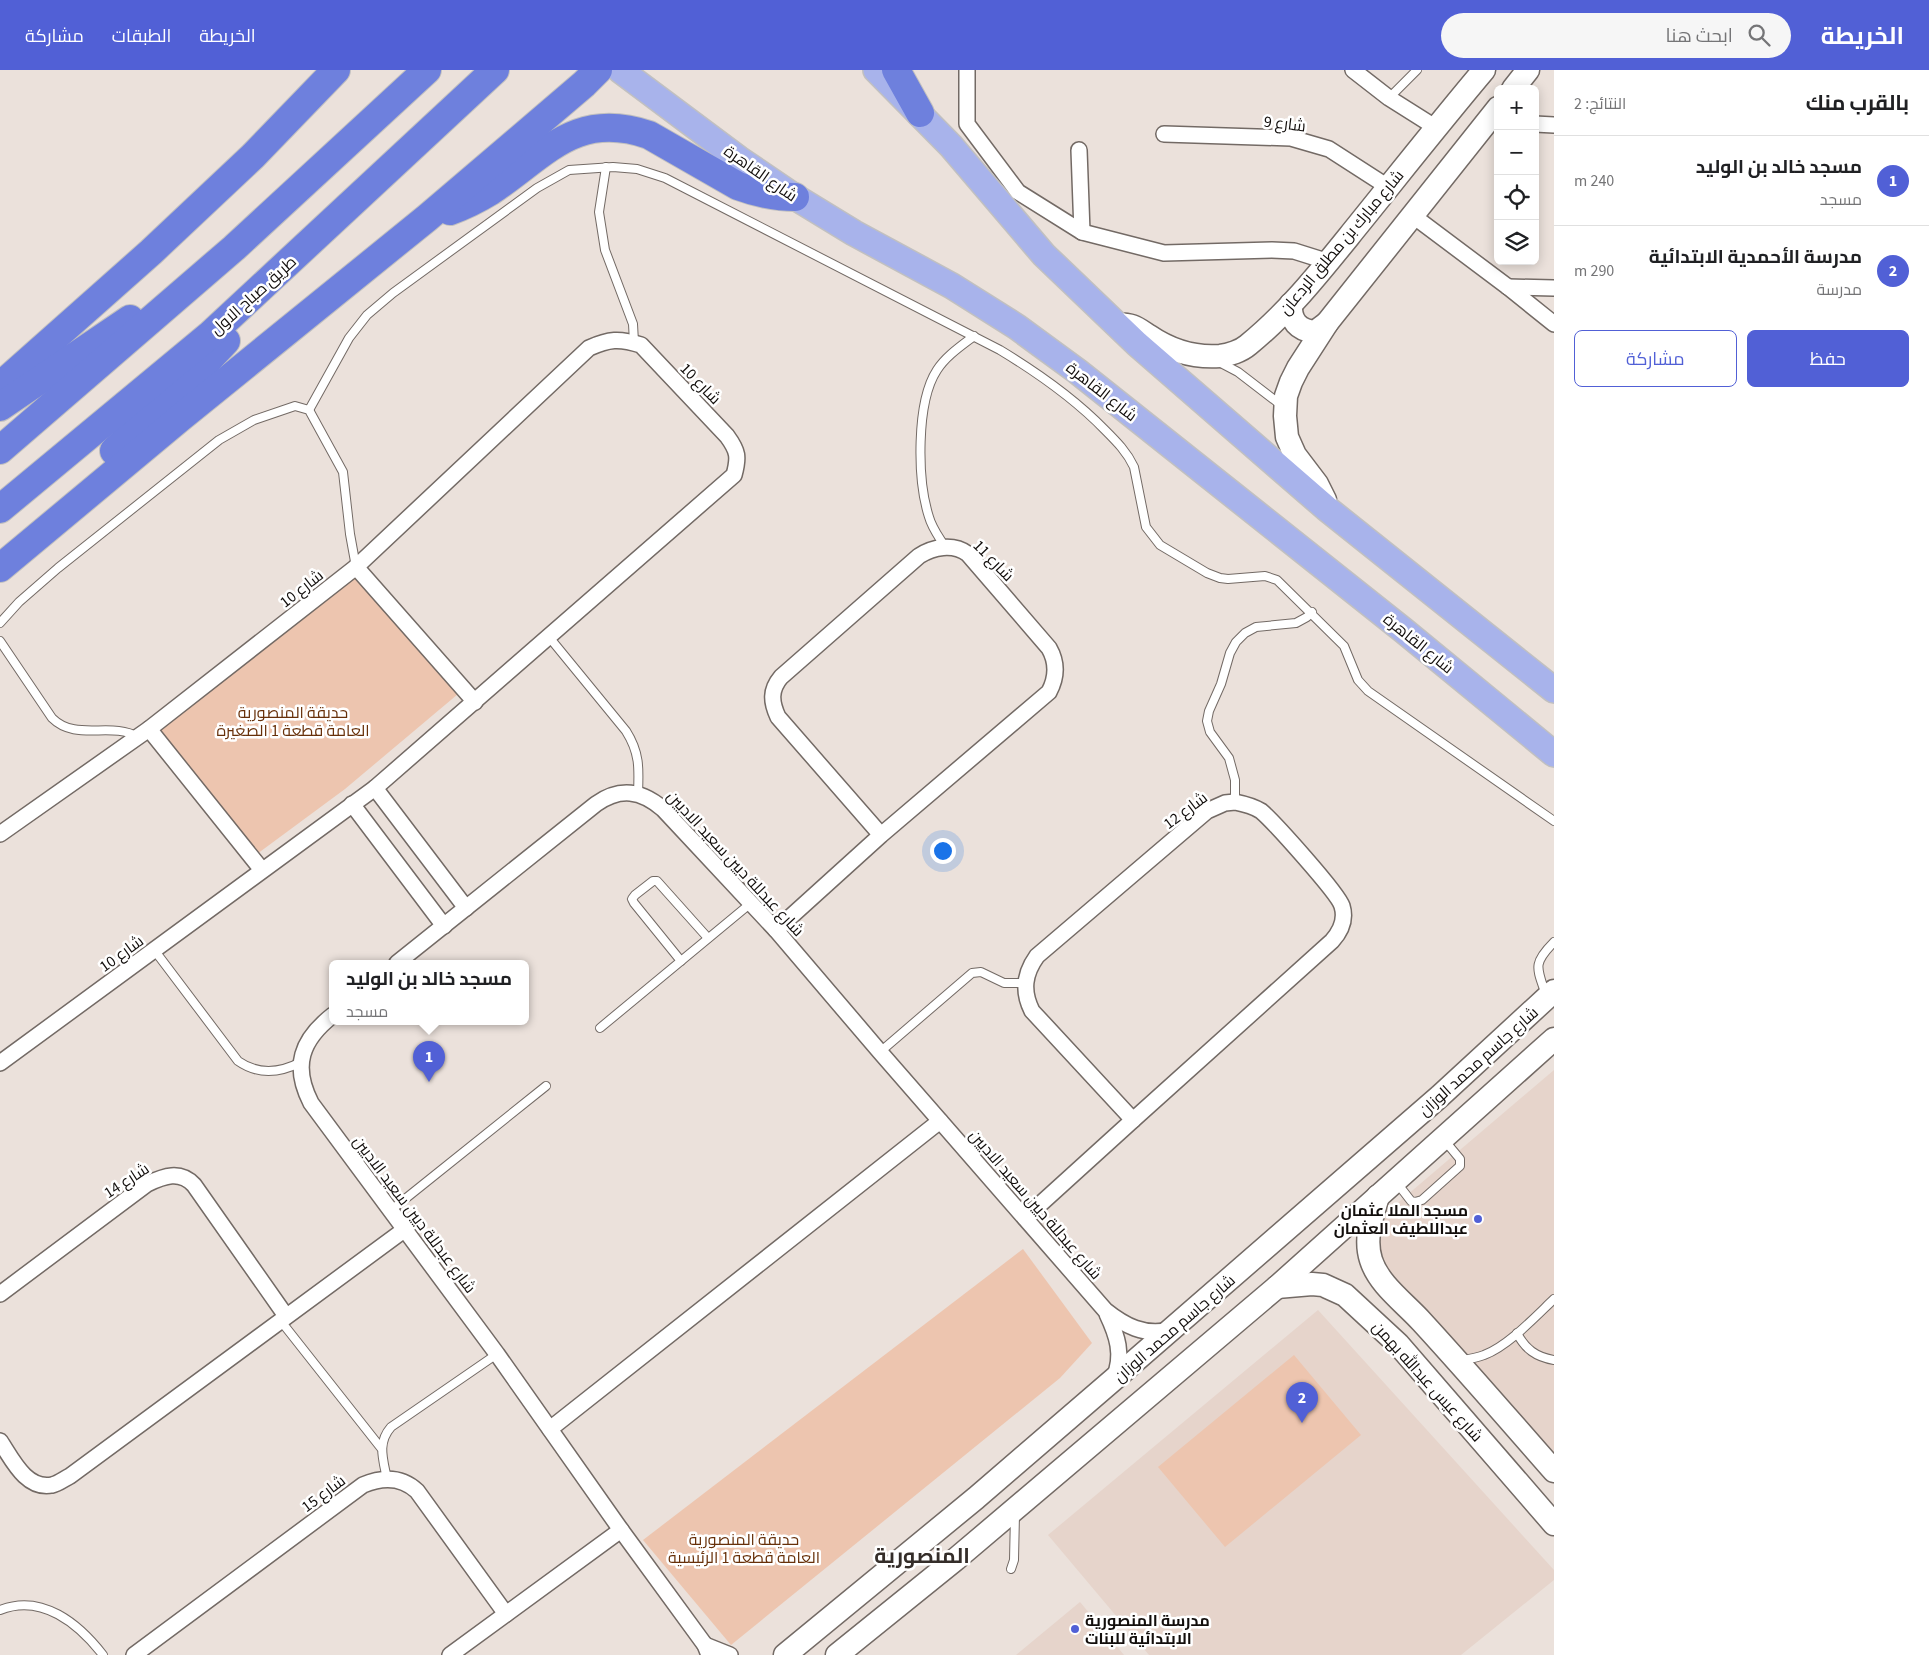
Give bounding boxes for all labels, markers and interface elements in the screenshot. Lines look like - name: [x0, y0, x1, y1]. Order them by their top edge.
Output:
- search box: [1441, 13, 1791, 58]
- text: الخريطة: [1821, 19, 1904, 54]
- icon: search: [1745, 21, 1773, 49]
- text: ابحث هنا: [1666, 23, 1733, 50]
- text: مشاركة: [25, 24, 84, 49]
- text: الطبقات: [112, 24, 171, 49]
- text: الخريطة: [199, 24, 256, 49]
- map controls: [1494, 85, 1539, 265]
- button: +: [1494, 85, 1539, 130]
- text: بالقرب منك: [1806, 88, 1909, 118]
- text: النتائج: 2: [1574, 93, 1626, 115]
- street label: شارع 9: [1263, 111, 1307, 137]
- button: −: [1494, 130, 1539, 175]
- street label: شارع القاهرة: [719, 141, 801, 207]
- text: مسجد خالد بن الوليد: [1696, 154, 1862, 181]
- street label: شارع مبارك بن مطلق الردعان: [1274, 165, 1409, 320]
- text: 240 m: [1574, 170, 1614, 192]
- text: 1: [1889, 170, 1897, 192]
- button: locate: [1494, 175, 1539, 220]
- text: مسجد: [1820, 189, 1862, 211]
- button: layers: [1494, 220, 1539, 265]
- text: مدرسة الأحمدية الابتدائية: [1649, 244, 1862, 271]
- street label: طريق صباح الاول: [206, 251, 301, 340]
- text: 290 m: [1574, 260, 1614, 282]
- text: 2: [1889, 260, 1897, 282]
- text: مدرسة: [1816, 279, 1862, 301]
- button: مشاركة: [1574, 330, 1737, 387]
- button: حفظ: [1747, 330, 1909, 387]
- street label: شارع القاهرة: [1061, 357, 1142, 427]
- street label: شارع 10: [675, 358, 726, 409]
- street label: شارع 11: [968, 535, 1019, 586]
- street label: شارع 10: [275, 565, 328, 613]
- street label: شارع القاهرة: [1379, 609, 1458, 679]
- park label: حديقة المنصورية العامة قطعة 1 الصغيرة: [216, 702, 370, 742]
- street label: شارع عبدللة ديين سعيد الاديين: [662, 786, 809, 941]
- street label: شارع 12: [1159, 787, 1212, 835]
- your location: [930, 838, 956, 864]
- street label: شارع 10: [95, 930, 148, 977]
- popup: [329, 960, 529, 1025]
- text: مسجد خالد بن الوليد: [346, 966, 512, 993]
- text: مسجد: [346, 1001, 388, 1023]
- street label: شارع جاسم محمد الوزان: [1414, 1002, 1543, 1122]
- pin: 1: [413, 1041, 445, 1082]
- street label: شارع عبدللة ديين سعيد الاديين: [964, 1125, 1107, 1284]
- street label: شارع عبدللة ديين سعيد الاديين: [348, 1131, 481, 1298]
- street label: شارع 14: [100, 1158, 154, 1204]
- place label: مسجد الملا عثمان عبداللطيف العثمان: [1334, 1200, 1468, 1240]
- marker: مسجد الملا عثمان عبداللطيف العثمان: [1472, 1213, 1484, 1225]
- street label: شارع جاسم محمد الوزان: [1109, 1270, 1240, 1388]
- street label: شارع عيس عبدالله بهمن: [1367, 1317, 1487, 1447]
- pin: 2: [1286, 1382, 1318, 1423]
- street label: شارع 15: [297, 1470, 350, 1518]
- park label: حديقة المنصورية العامة قطعة 1 الرئيسية: [668, 1529, 820, 1569]
- district label: المنصورية: [874, 1541, 970, 1571]
- place label: مدرسة المنصورية الابتدائية للبنات: [1085, 1610, 1210, 1650]
- marker: مدرسة المنصورية الابتدائية للبنات: [1069, 1623, 1081, 1635]

